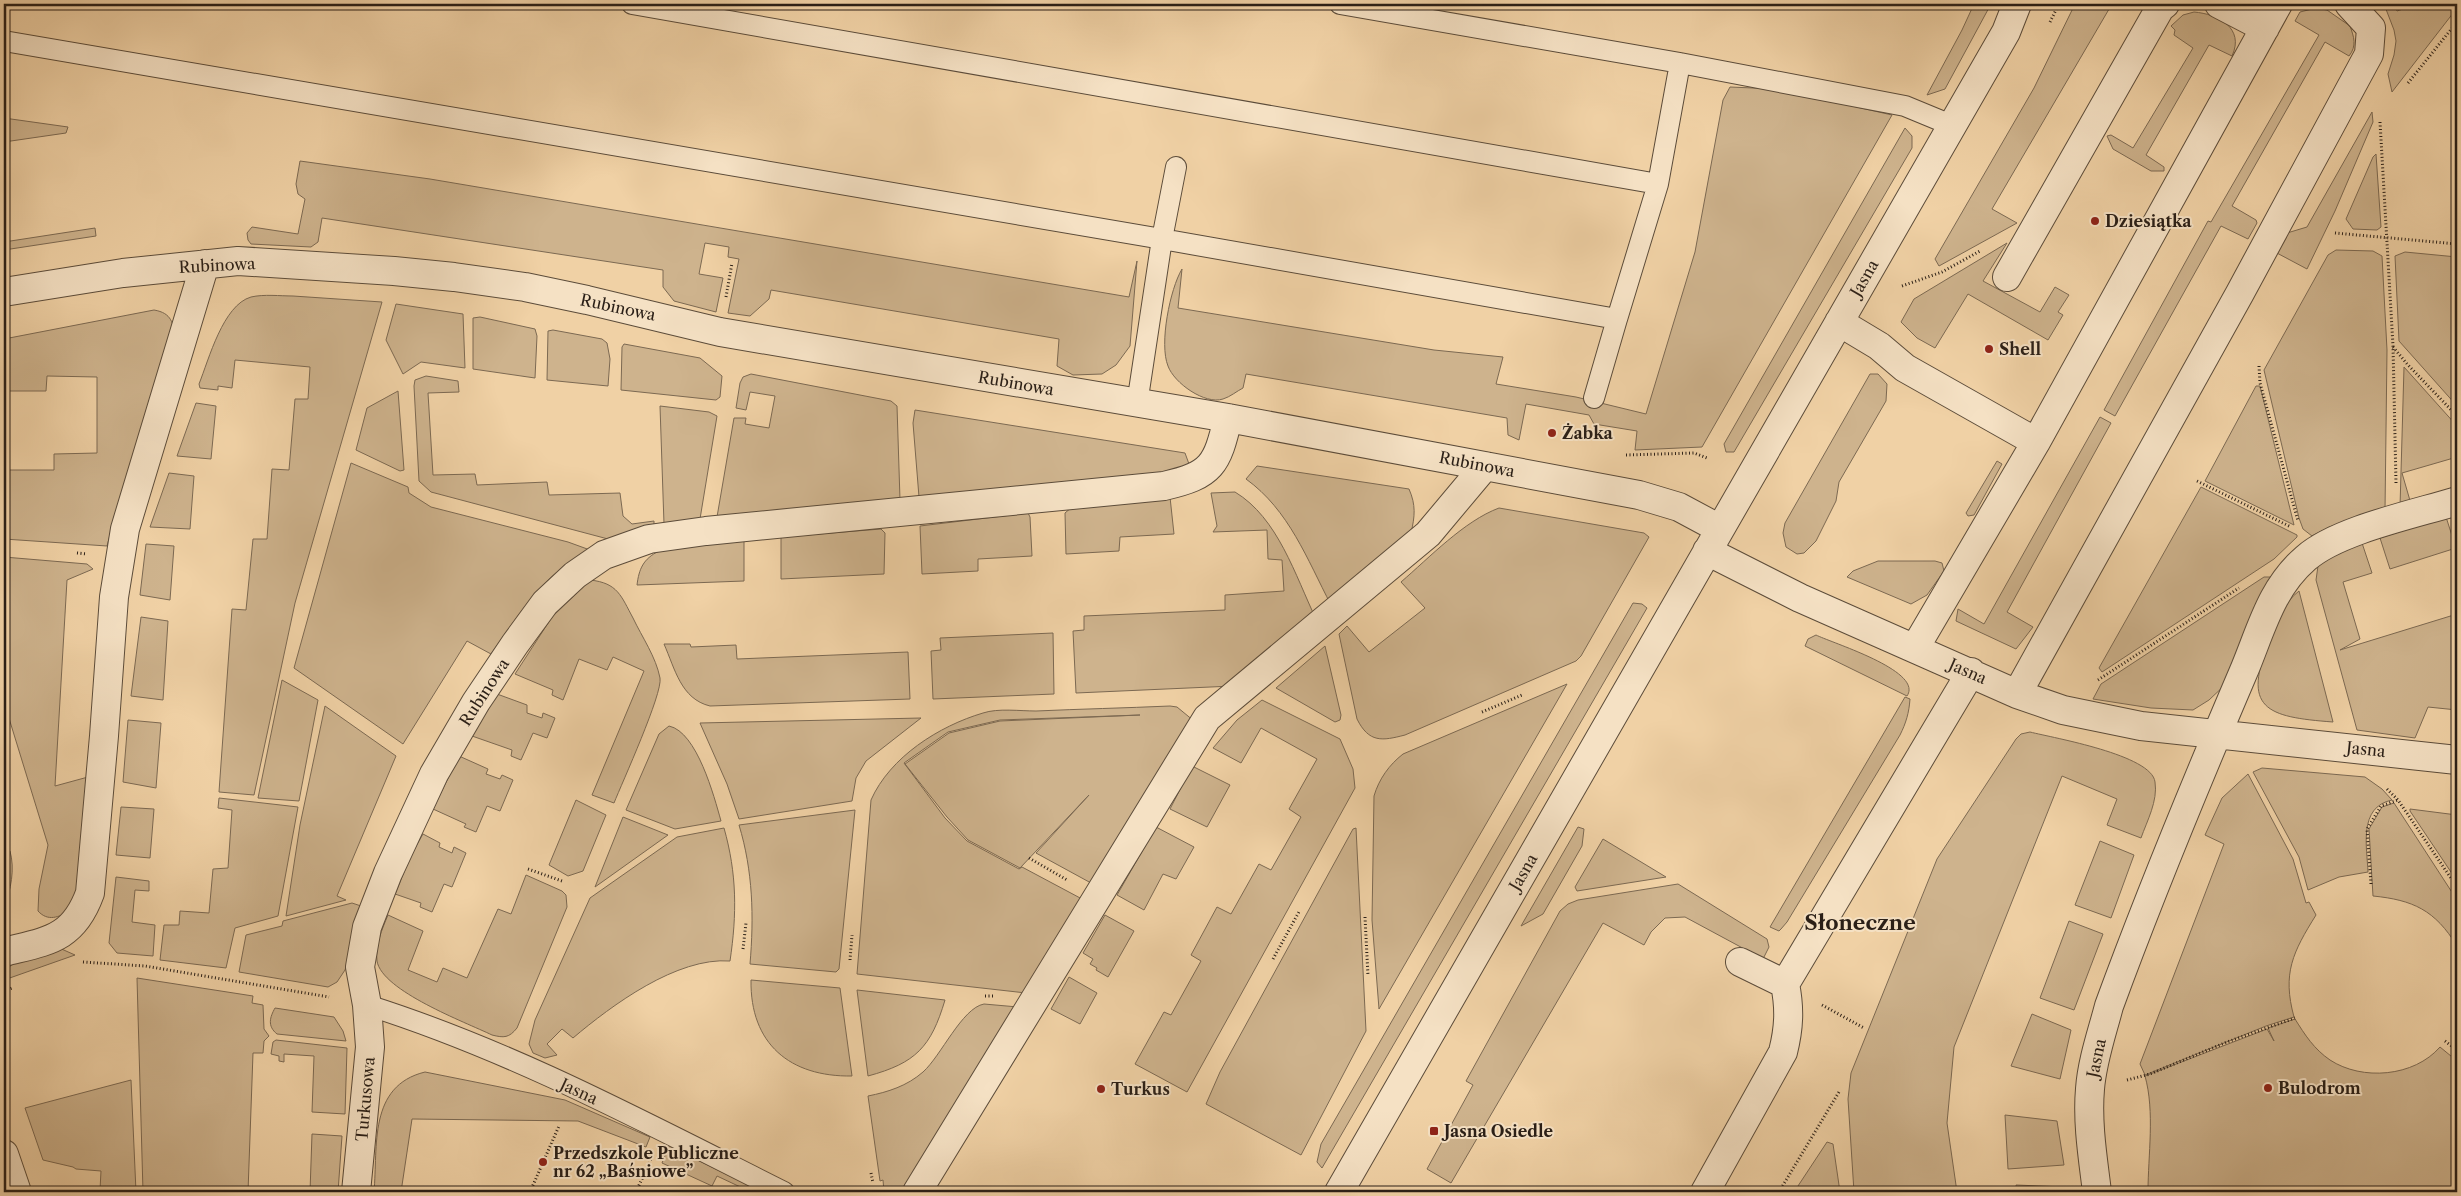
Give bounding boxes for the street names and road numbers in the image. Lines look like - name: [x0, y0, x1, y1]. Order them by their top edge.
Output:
- street label: Rubinowa: [178, 253, 256, 277]
- street label: Jasna: [1844, 255, 1883, 303]
- street label: Rubinowa: [578, 289, 658, 325]
- street label: Rubinowa: [977, 366, 1056, 400]
- street label: Rubinowa: [1437, 447, 1517, 481]
- street label: Jasna: [1943, 653, 1991, 688]
- street label: Rubinowa: [455, 654, 514, 730]
- street label: Jasna: [2342, 737, 2387, 761]
- street label: Jasna: [1503, 849, 1542, 897]
- street label: Jasna: [2082, 1036, 2110, 1082]
- street label: Turkusowa: [351, 1055, 379, 1142]
- street label: Jasna: [554, 1072, 602, 1109]

